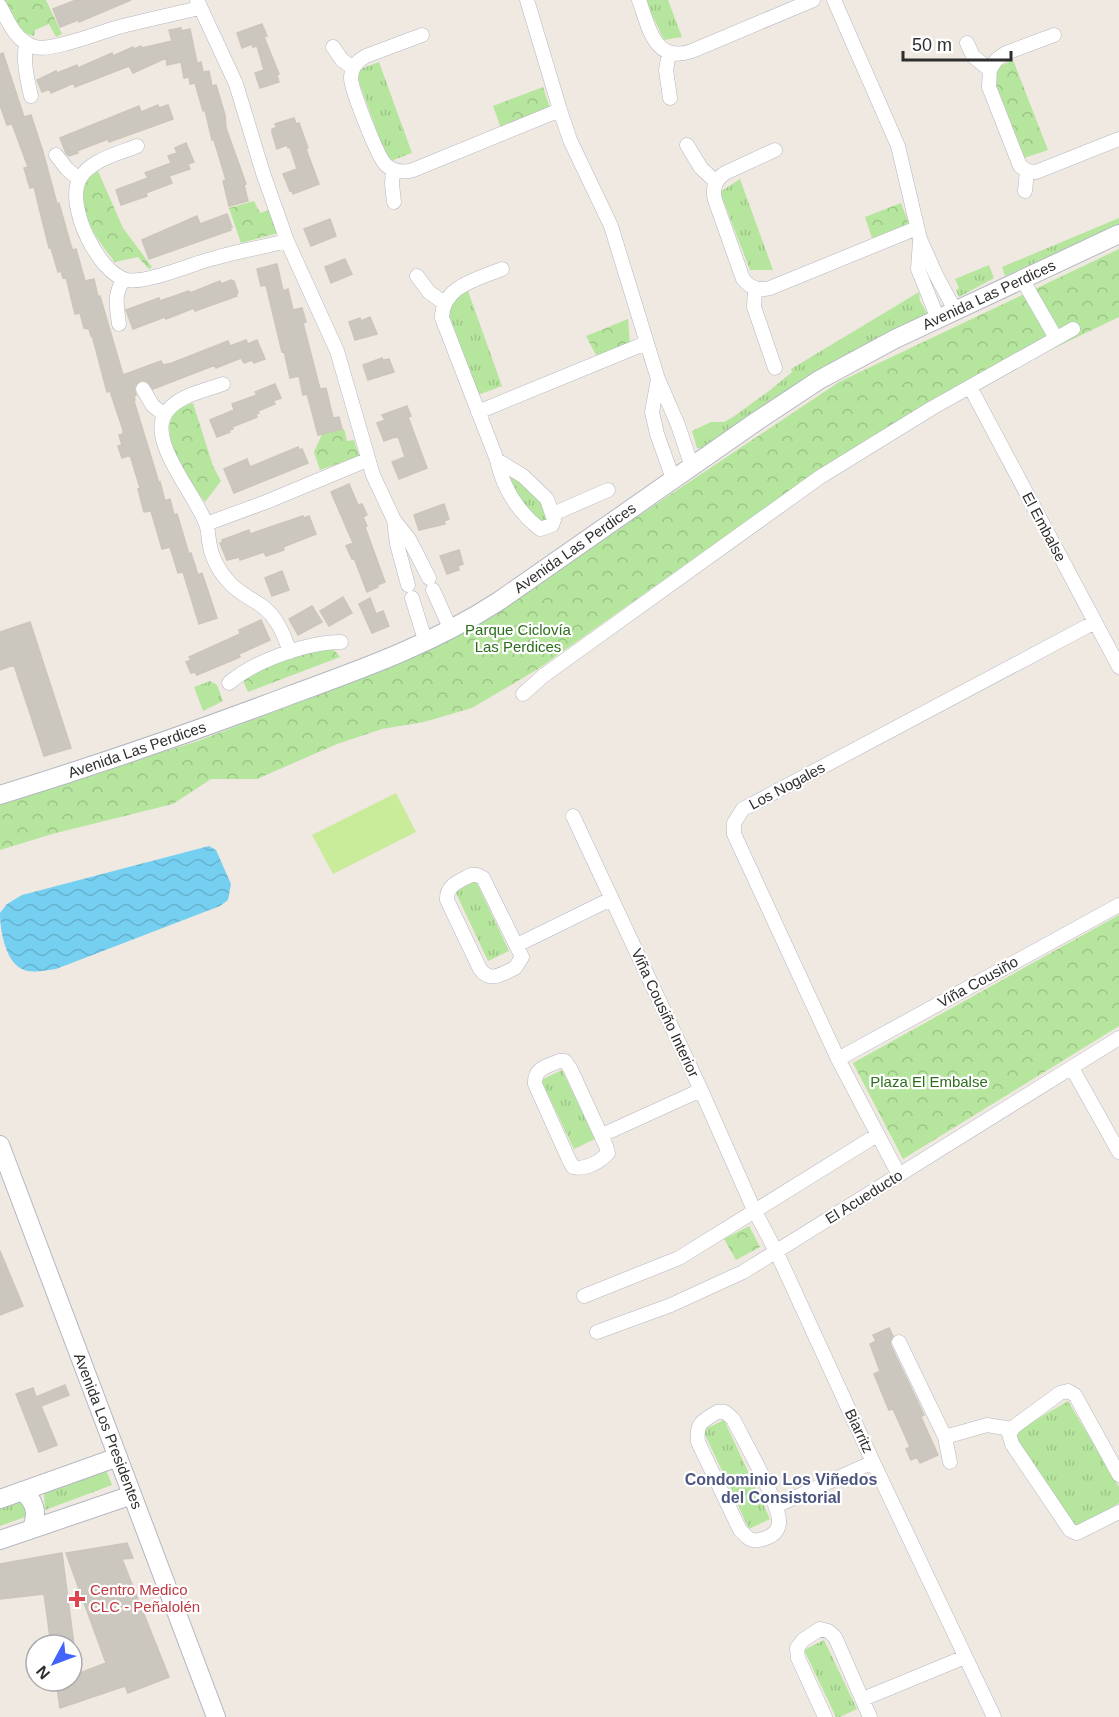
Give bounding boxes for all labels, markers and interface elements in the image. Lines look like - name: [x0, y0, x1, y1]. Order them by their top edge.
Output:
- scale bar: [903, 24, 1011, 62]
- text: 50 m: [912, 35, 952, 55]
- street label: Avenida Las Perdices: [920, 256, 1058, 333]
- street label: El Embalse: [1019, 489, 1070, 564]
- street label: Avenida Las Perdices: [511, 499, 639, 596]
- park label: Parque Ciclovía Las Perdices: [465, 621, 572, 655]
- street label: Avenida Las Perdices: [66, 718, 208, 781]
- street label: Los Nogales: [746, 758, 828, 813]
- street label: Viña Cousiño Interior: [628, 946, 703, 1080]
- street label: Viña Cousiño: [935, 953, 1021, 1011]
- park label: Plaza El Embalse: [870, 1073, 988, 1090]
- street label: El Acueducto: [822, 1166, 905, 1227]
- street label: Avenida Los Presidentes: [71, 1350, 146, 1511]
- street label: Biarritz: [842, 1406, 877, 1456]
- district label: Condominio Los Viñedos del Consistorial: [685, 1471, 877, 1506]
- place label: Centro Medico CLC - Peñalolén: [90, 1581, 200, 1615]
- marker: Centro Medico CLC - Peñalolén: [68, 1590, 86, 1608]
- north arrow: [24, 1633, 84, 1693]
- text: N: [33, 1663, 53, 1682]

